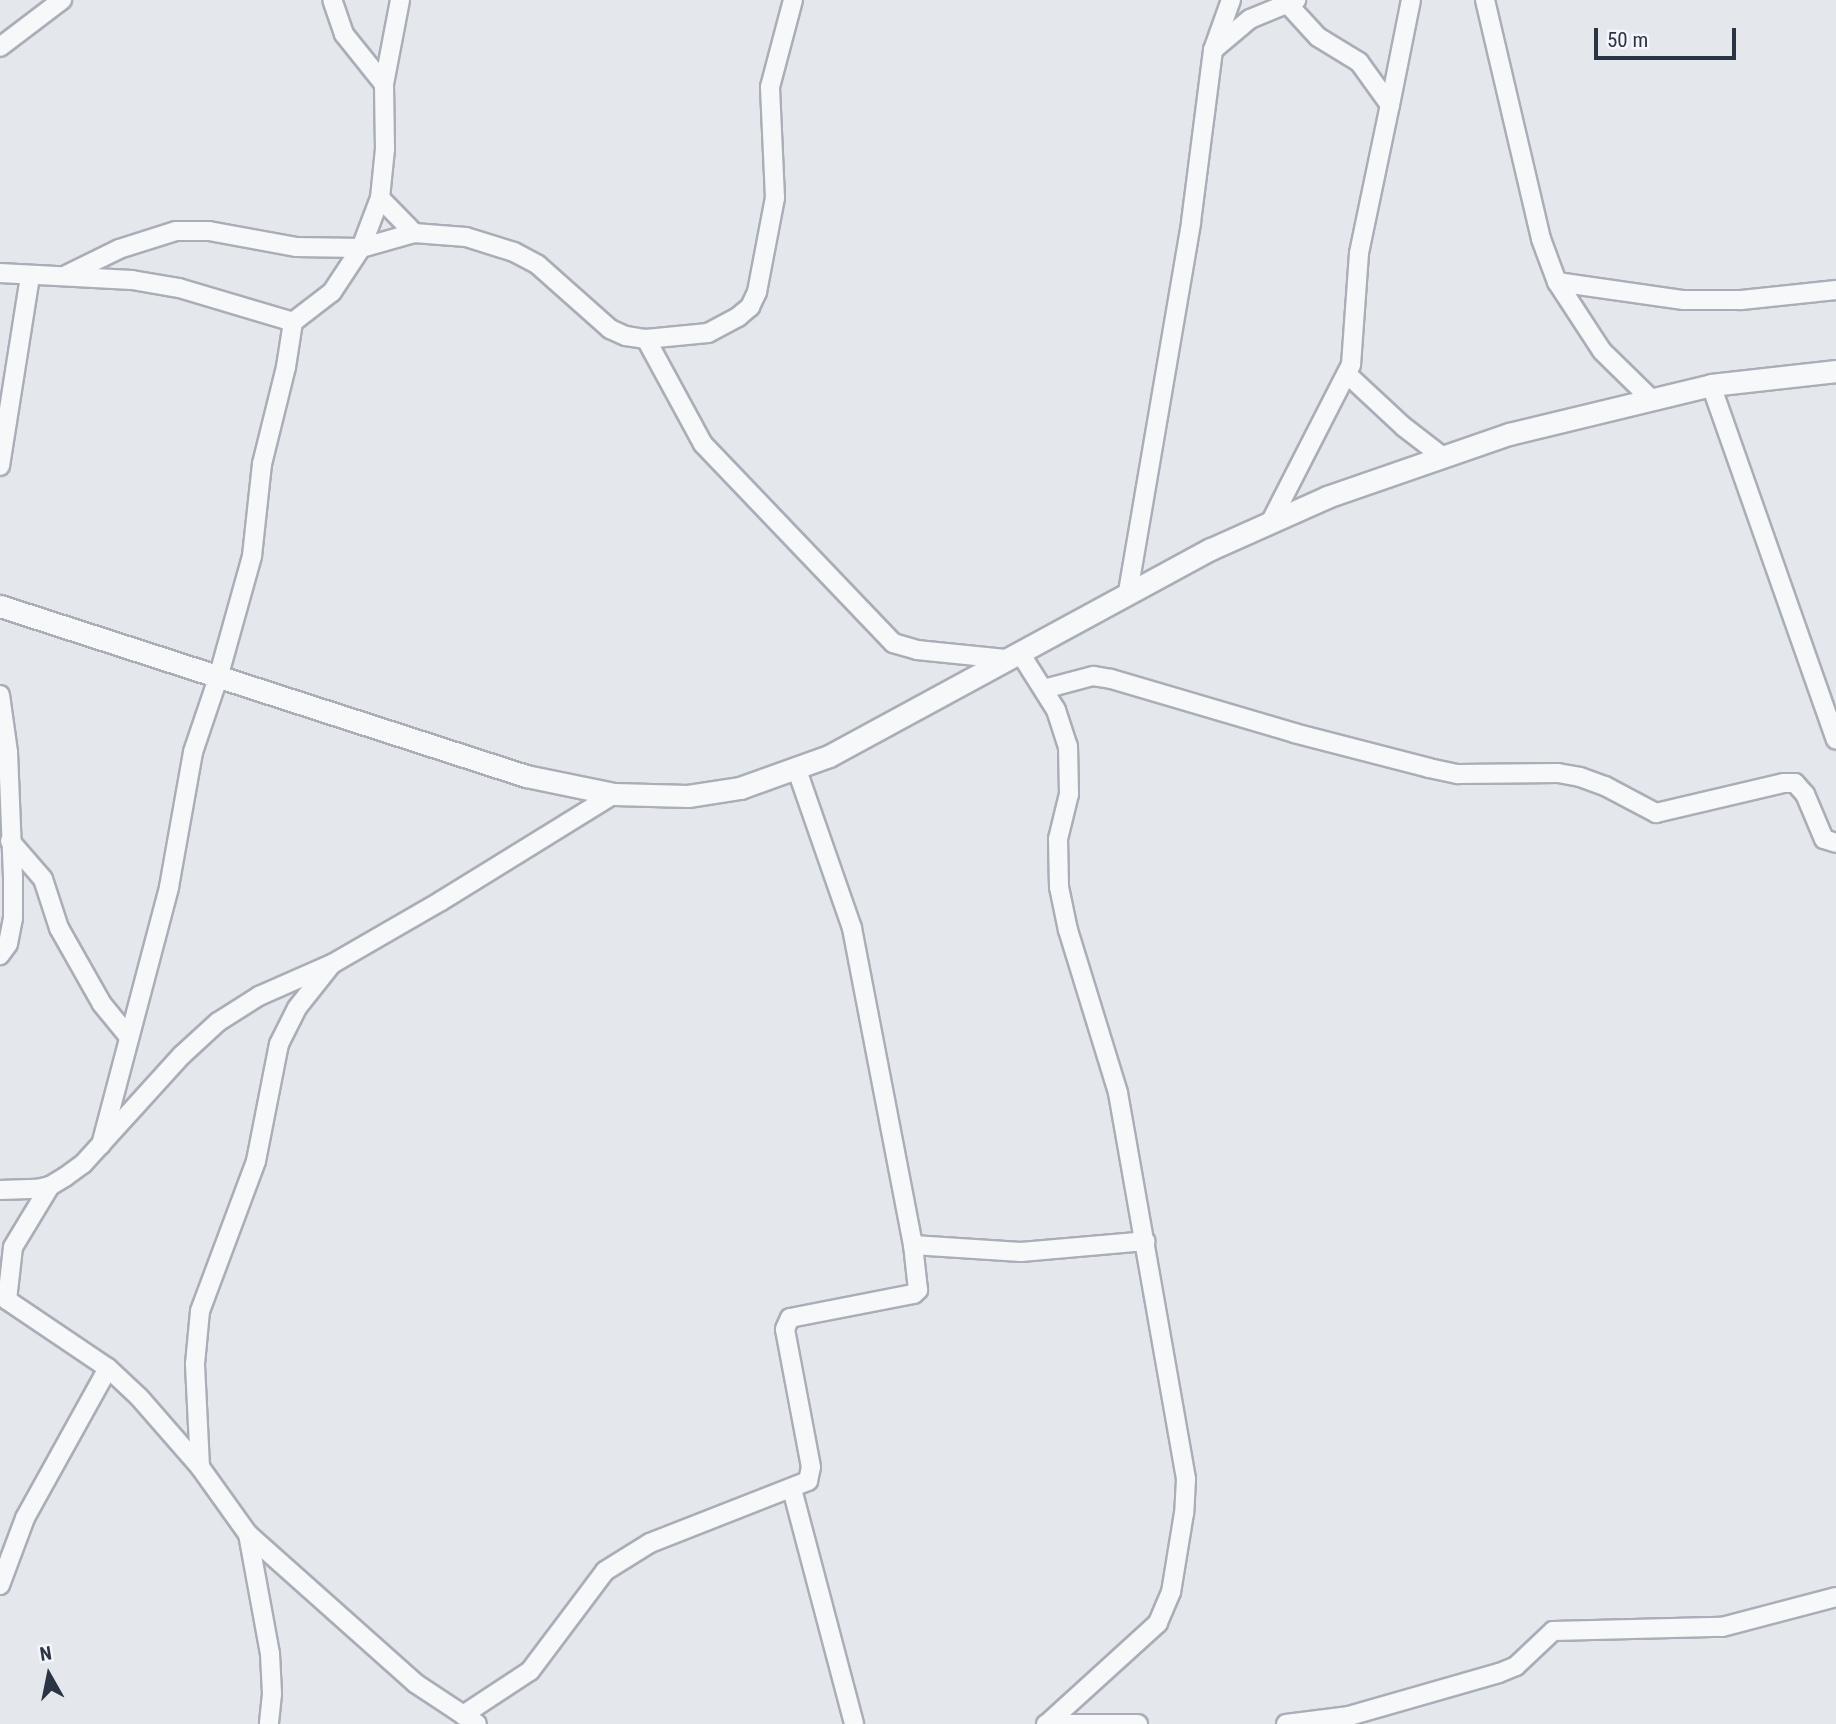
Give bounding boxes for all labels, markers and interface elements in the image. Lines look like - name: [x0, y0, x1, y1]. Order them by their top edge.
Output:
- scale bar: [1598, 14, 1740, 58]
- text: 50 m: [1607, 28, 1648, 52]
- north arrow: [14, 1640, 84, 1710]
- text: N: [38, 1641, 53, 1666]

